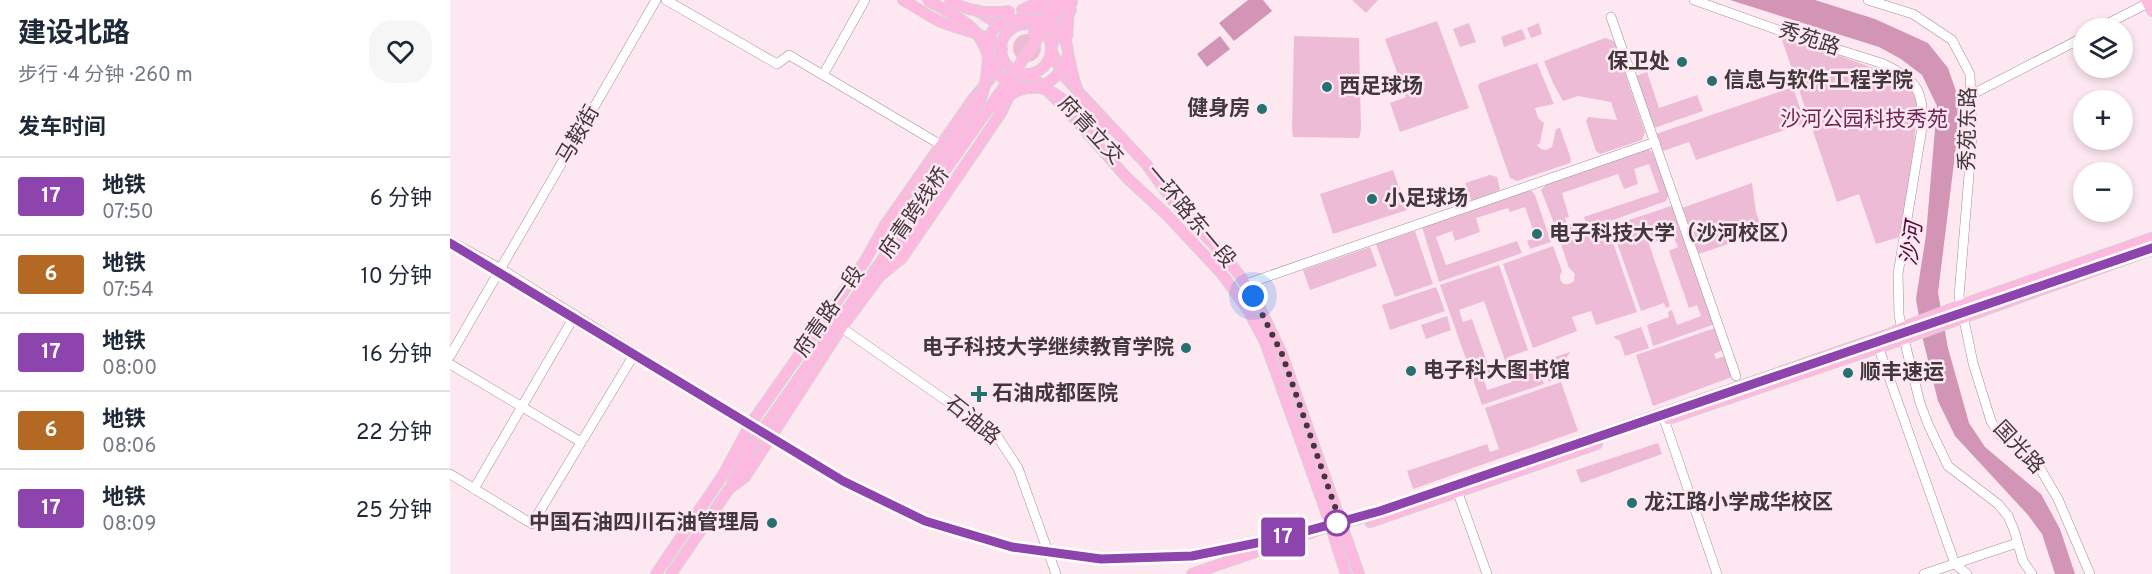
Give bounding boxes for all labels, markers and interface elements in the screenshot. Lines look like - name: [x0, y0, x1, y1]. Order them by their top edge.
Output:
- text: 建设北路: [18, 17, 130, 53]
- street label: 秀苑路: [1775, 17, 1843, 63]
- map controls: [2073, 18, 2133, 222]
- button: layers: [2073, 18, 2133, 78]
- button: heart: [369, 20, 432, 83]
- place label: 保卫处: [1607, 49, 1670, 76]
- marker: 保卫处: [1675, 55, 1689, 69]
- text: 步行 · 4 分钟 · 260 m: [18, 63, 193, 89]
- place label: 信息与软件工程学院: [1724, 68, 1913, 95]
- place label: 西足球场: [1339, 74, 1423, 101]
- marker: 信息与软件工程学院: [1705, 74, 1719, 88]
- marker: 西足球场: [1320, 80, 1334, 94]
- street label: 秀苑东路: [1955, 87, 1983, 171]
- button: +: [2073, 90, 2133, 150]
- street label: 府青立交: [1051, 91, 1129, 171]
- place label: 健身房: [1187, 96, 1250, 123]
- street label: 马鞍街: [552, 101, 606, 169]
- marker: 健身房: [1255, 102, 1269, 116]
- park label: 沙河公园科技秀苑: [1780, 107, 1948, 134]
- text: 发车时间: [18, 115, 106, 142]
- street label: 一环路东一段: [1139, 160, 1241, 274]
- street label: 府青跨线桥: [874, 162, 956, 264]
- button: −: [2073, 162, 2133, 222]
- text: 地铁: [102, 173, 146, 200]
- text: 17: [41, 183, 61, 210]
- text: 6 分钟: [370, 186, 432, 213]
- place label: 小足球场: [1384, 186, 1468, 213]
- marker: 小足球场: [1365, 192, 1379, 206]
- text: 07:50: [102, 200, 154, 226]
- water label: 沙河: [1897, 216, 1930, 268]
- place label: 电子科技大学（沙河校区）: [1549, 221, 1801, 248]
- marker: 电子科技大学（沙河校区）: [1530, 227, 1544, 241]
- text: 地铁: [102, 251, 146, 278]
- text: 6: [45, 261, 57, 288]
- street label: 府青路一段: [789, 261, 871, 363]
- text: 10 分钟: [361, 264, 432, 291]
- text: 07:54: [102, 278, 154, 304]
- your location: [1238, 281, 1268, 311]
- text: 地铁: [102, 329, 146, 356]
- place label: 电子科技大学继续教育学院: [922, 335, 1174, 362]
- text: 17: [41, 339, 61, 366]
- marker: 电子科技大学继续教育学院: [1179, 341, 1193, 355]
- text: 16 分钟: [361, 342, 432, 369]
- text: 08:00: [102, 356, 157, 382]
- place label: 电子科大图书馆: [1423, 358, 1570, 385]
- place label: 顺丰速运: [1860, 360, 1944, 387]
- marker: 电子科大图书馆: [1404, 364, 1418, 378]
- marker: 顺丰速运: [1841, 366, 1855, 380]
- place label: 石油成都医院: [992, 381, 1118, 408]
- marker: 石油成都医院: [970, 385, 988, 403]
- street label: 石油路: [939, 391, 1005, 451]
- text: 地铁: [102, 407, 146, 434]
- street label: 国光路: [1987, 416, 2049, 480]
- text: 6: [45, 417, 57, 444]
- text: 22 分钟: [356, 420, 432, 447]
- text: 08:06: [102, 434, 156, 460]
- text: 地铁: [102, 485, 146, 512]
- place label: 龙江路小学成华校区: [1644, 490, 1833, 517]
- text: 17: [41, 495, 61, 522]
- marker: 龙江路小学成华校区: [1625, 496, 1639, 510]
- text: 25 分钟: [356, 498, 432, 525]
- place label: 中国石油四川石油管理局: [529, 510, 760, 537]
- unlabelled marker: [1324, 510, 1350, 536]
- text: 08:09: [102, 512, 156, 538]
- marker: 中国石油四川石油管理局: [765, 516, 779, 530]
- line badge: 17: [1256, 518, 1310, 556]
- text: 17: [1273, 524, 1293, 551]

